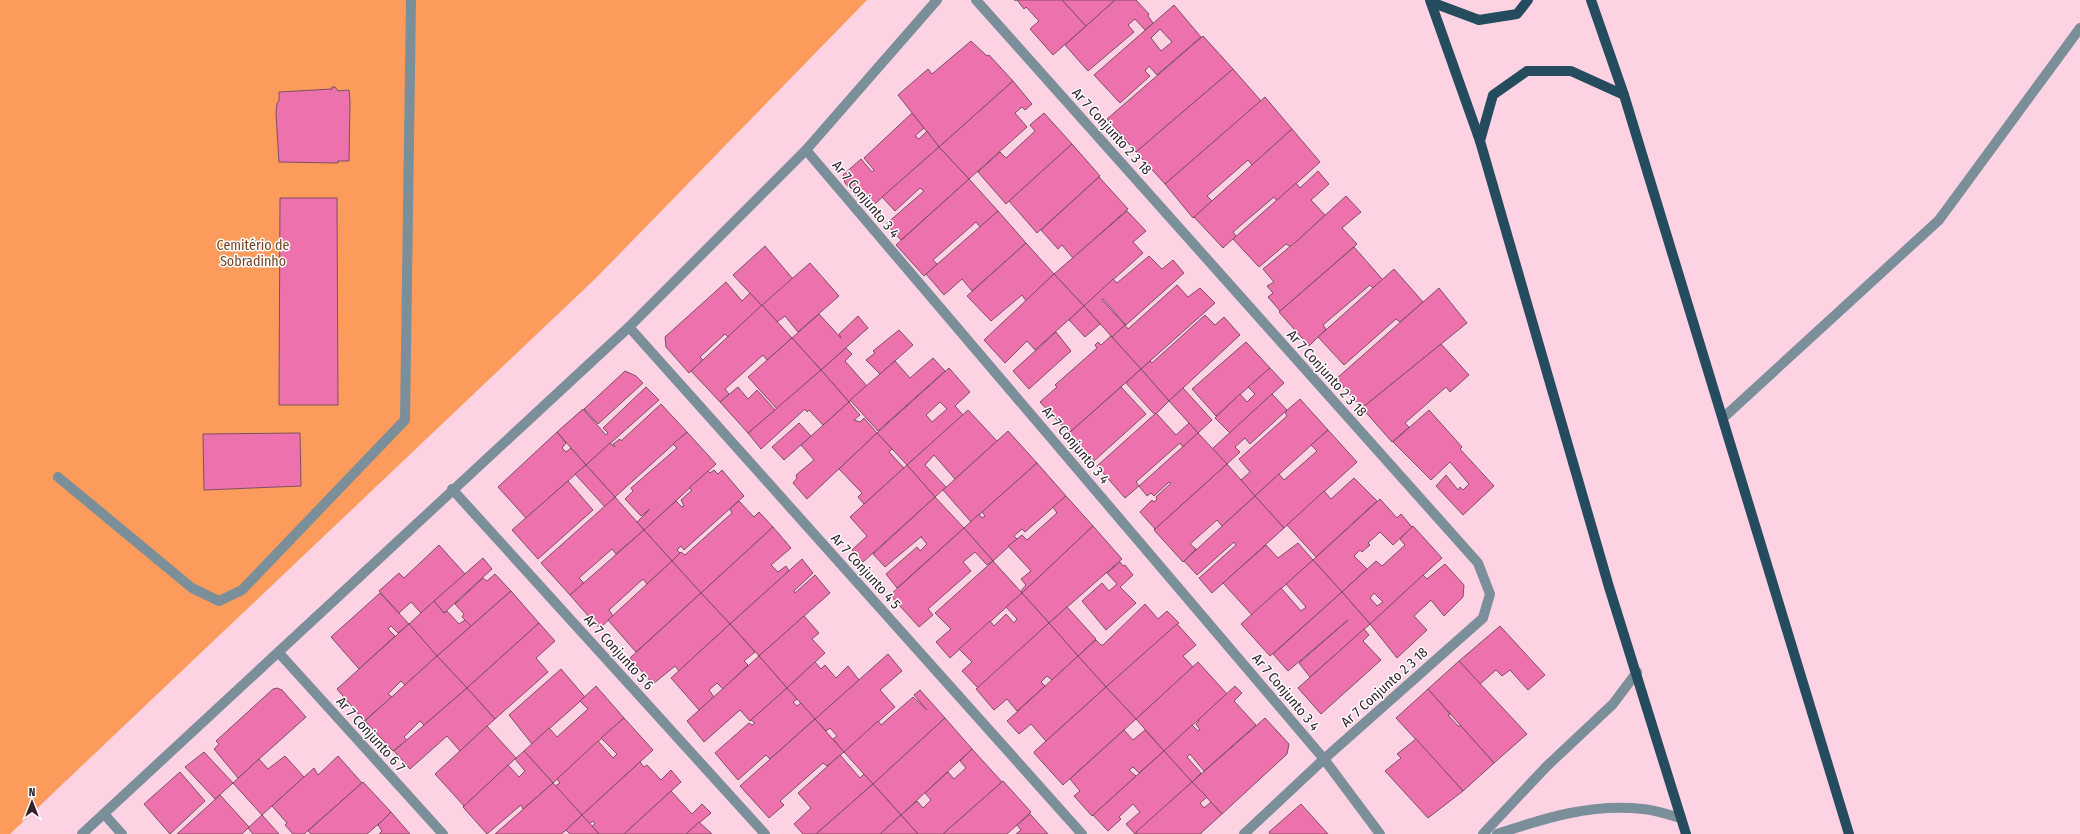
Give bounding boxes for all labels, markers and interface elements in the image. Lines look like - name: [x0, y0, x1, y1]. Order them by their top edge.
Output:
- street label: Ar 7 Conjunto 2 3 18: [1068, 84, 1155, 178]
- street label: Ar 7 Conjunto 3 4: [828, 157, 903, 242]
- park label: Cemitério de Sobradinho: [217, 237, 289, 270]
- street label: Ar 7 Conjunto 2 3 18: [1283, 326, 1370, 420]
- street label: Ar 7 Conjunto 3 4: [1038, 403, 1113, 488]
- street label: Ar 7 Conjunto 4 5: [827, 530, 904, 613]
- street label: Ar 7 Conjunto 5 6: [580, 611, 657, 694]
- street label: Ar 7 Conjunto 2 3 18: [1337, 644, 1431, 731]
- street label: Ar 7 Conjunto 3 4: [1248, 650, 1323, 735]
- street label: Ar 7 Conjunto 6 7: [332, 693, 409, 776]
- north arrow: [12, 782, 52, 822]
- text: N: [29, 786, 35, 799]

